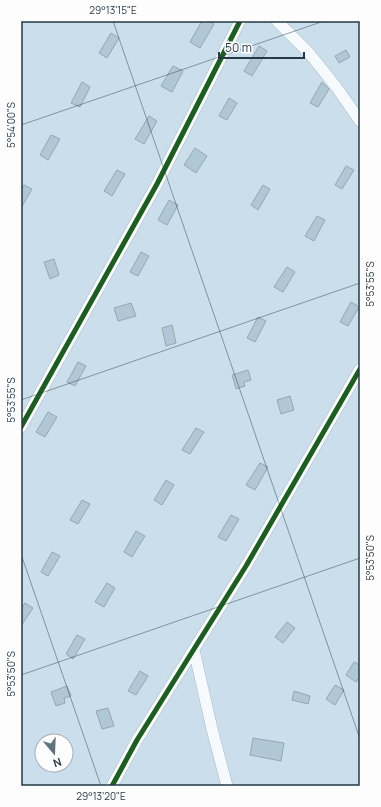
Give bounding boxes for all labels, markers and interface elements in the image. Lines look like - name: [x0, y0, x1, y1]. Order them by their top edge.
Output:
- text: 29°13'15"E: [89, 3, 137, 17]
- scale bar: [219, 34, 304, 60]
- text: 50 m: [225, 39, 252, 56]
- text: 5°54'00"S: [4, 102, 18, 148]
- text: 5°53'55"S: [363, 261, 377, 307]
- text: 5°53'55"S: [4, 377, 18, 423]
- text: 5°53'50"S: [363, 535, 377, 581]
- text: 5°53'50"S: [4, 651, 18, 697]
- north arrow: [34, 733, 74, 773]
- text: N: [51, 755, 64, 771]
- text: 29°13'20"E: [76, 789, 126, 803]

